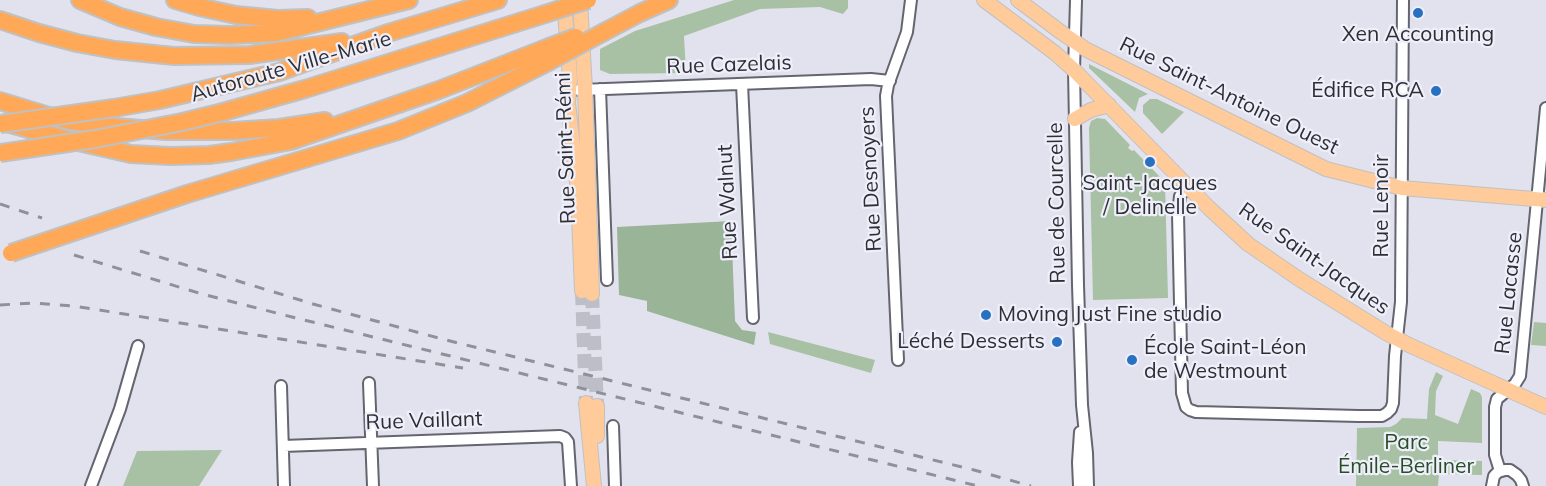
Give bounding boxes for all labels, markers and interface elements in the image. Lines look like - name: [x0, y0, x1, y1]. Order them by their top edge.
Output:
- marker: Xen Accounting: [1411, 6, 1425, 20]
- place label: Xen Accounting: [1342, 22, 1494, 48]
- street label: Autoroute Ville-Marie: [188, 26, 394, 108]
- street label: Rue Saint-Antoine Ouest: [1115, 32, 1343, 160]
- street label: Rue Cazelais: [666, 50, 792, 80]
- street label: Rue Saint-Rémi: [551, 72, 581, 224]
- place label: Édifice RCA: [1311, 78, 1424, 104]
- marker: Édifice RCA: [1429, 84, 1443, 98]
- street label: Rue Desnoyers: [855, 106, 887, 252]
- street label: Rue de Courcelle: [1043, 122, 1071, 284]
- street label: Rue Walnut: [712, 144, 744, 260]
- street label: Rue Lenoir: [1369, 154, 1395, 258]
- marker: Saint-Jacques / Delinelle: [1143, 155, 1157, 169]
- place label: Saint-Jacques / Delinelle: [1083, 171, 1217, 221]
- street label: Rue Saint-Jacques: [1234, 198, 1394, 320]
- street label: Rue Lacasse: [1490, 231, 1528, 355]
- place label: Moving Just Fine studio: [998, 302, 1222, 328]
- marker: Moving Just Fine studio: [979, 308, 993, 322]
- place label: Léché Desserts: [897, 329, 1045, 355]
- marker: Léché Desserts: [1050, 335, 1064, 349]
- place label: École Saint-Léon de Westmount: [1144, 335, 1307, 385]
- marker: École Saint-Léon de Westmount: [1125, 353, 1139, 367]
- street label: Rue Vaillant: [365, 406, 483, 436]
- park label: Parc Émile-Berliner: [1338, 430, 1474, 480]

